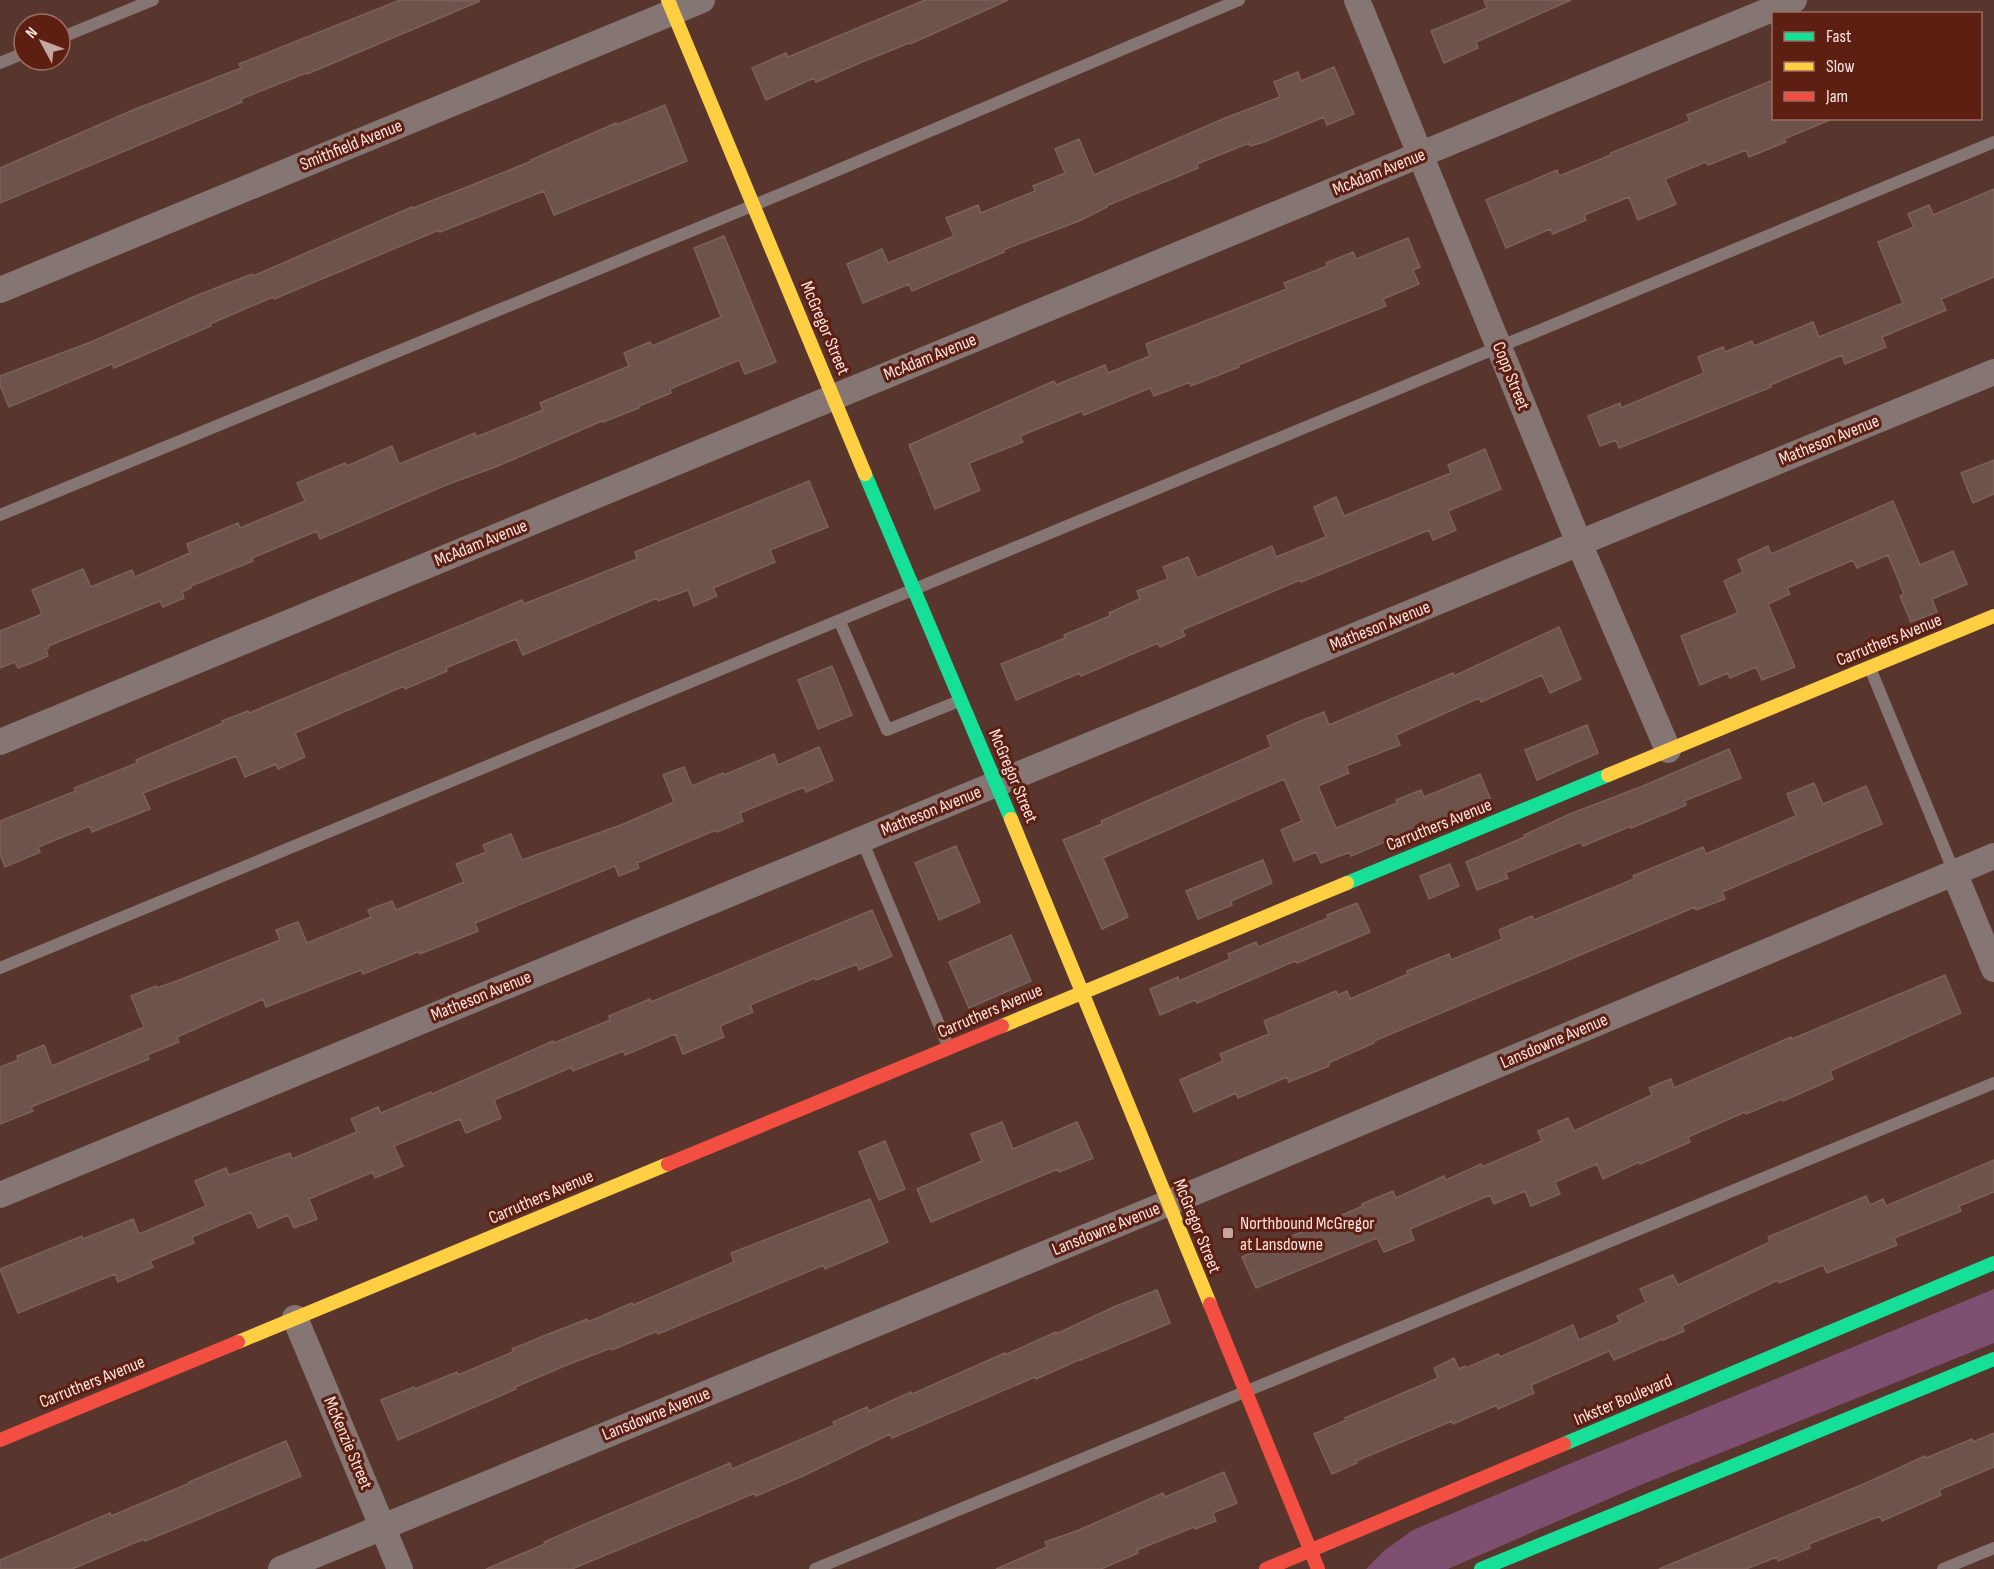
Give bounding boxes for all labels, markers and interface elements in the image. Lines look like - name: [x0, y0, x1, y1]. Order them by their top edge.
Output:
- north arrow: [12, 12, 72, 72]
- legend: [1772, 12, 1982, 120]
- text: N: [22, 24, 42, 43]
- text: Fast: [1826, 26, 1852, 47]
- text: Slow: [1826, 56, 1855, 77]
- text: Jam: [1825, 86, 1848, 107]
- street label: Smithfield Avenue: [297, 115, 405, 175]
- street label: McAdam Avenue: [1330, 144, 1428, 200]
- street label: McGregor Street: [796, 278, 854, 378]
- street label: McAdam Avenue: [881, 329, 979, 385]
- street label: Copp Street: [1488, 339, 1534, 414]
- street label: Matheson Avenue: [1776, 410, 1882, 470]
- street label: McAdam Avenue: [432, 515, 530, 571]
- street label: Matheson Avenue: [1327, 596, 1433, 656]
- street label: Carruthers Avenue: [1833, 609, 1945, 671]
- street label: McGregor Street: [984, 726, 1042, 826]
- street label: Matheson Avenue: [878, 781, 984, 841]
- street label: Carruthers Avenue: [1383, 794, 1495, 856]
- street label: Matheson Avenue: [428, 966, 534, 1026]
- street label: Carruthers Avenue: [934, 979, 1046, 1043]
- street label: Lansdowne Avenue: [1497, 1009, 1611, 1073]
- street label: Carruthers Avenue: [485, 1165, 597, 1229]
- street label: McGregor Street: [1169, 1176, 1226, 1277]
- street label: Lansdowne Avenue: [1049, 1198, 1163, 1260]
- place label: Northbound McGregor at Lansdowne: [1240, 1213, 1375, 1255]
- marker: Northbound McGregor at Lansdowne: [1221, 1226, 1235, 1240]
- street label: Carruthers Avenue: [36, 1351, 148, 1413]
- street label: Inkster Boulevard: [1571, 1370, 1675, 1430]
- street label: Lansdowne Avenue: [599, 1383, 713, 1445]
- street label: McKenzie Street: [319, 1394, 377, 1493]

